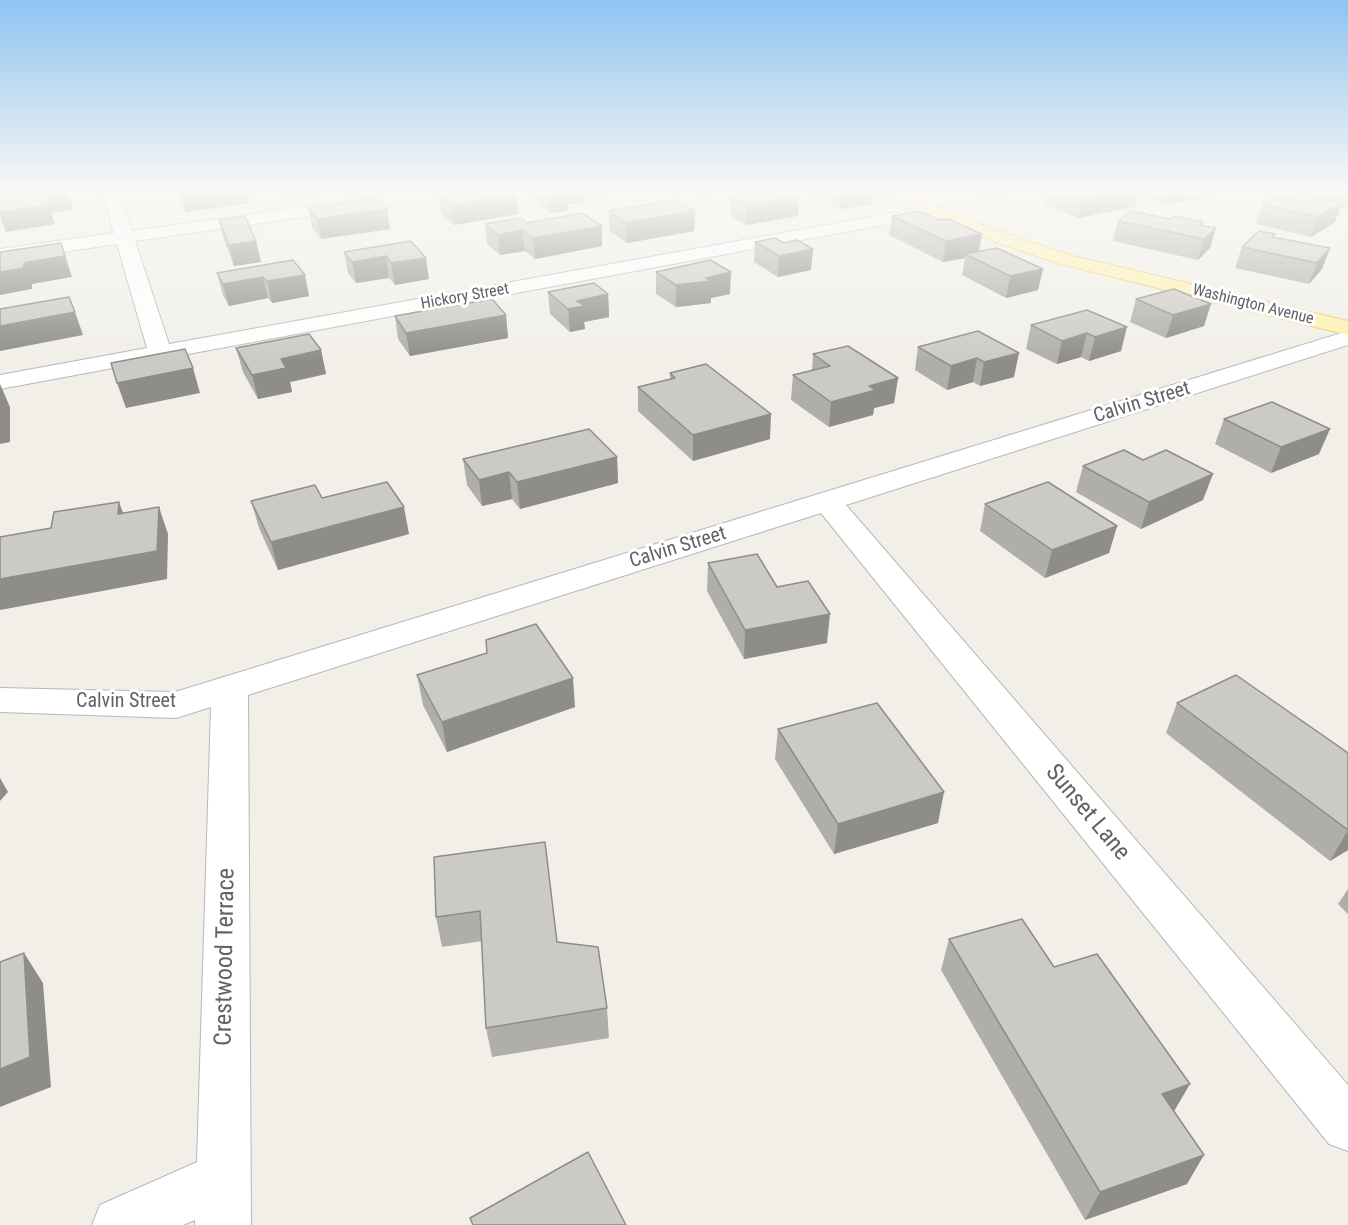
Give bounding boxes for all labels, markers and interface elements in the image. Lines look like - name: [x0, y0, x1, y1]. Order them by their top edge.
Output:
- street label: Hickory Street: [419, 280, 511, 314]
- street label: Washington Avenue: [1191, 281, 1315, 329]
- street label: Calvin Street: [1091, 377, 1193, 429]
- street label: Calvin Street: [627, 522, 729, 574]
- street label: Calvin Street: [76, 690, 176, 714]
- street label: Sunset Lane: [1039, 759, 1135, 867]
- street label: Crestwood Terrace: [210, 868, 242, 1046]

